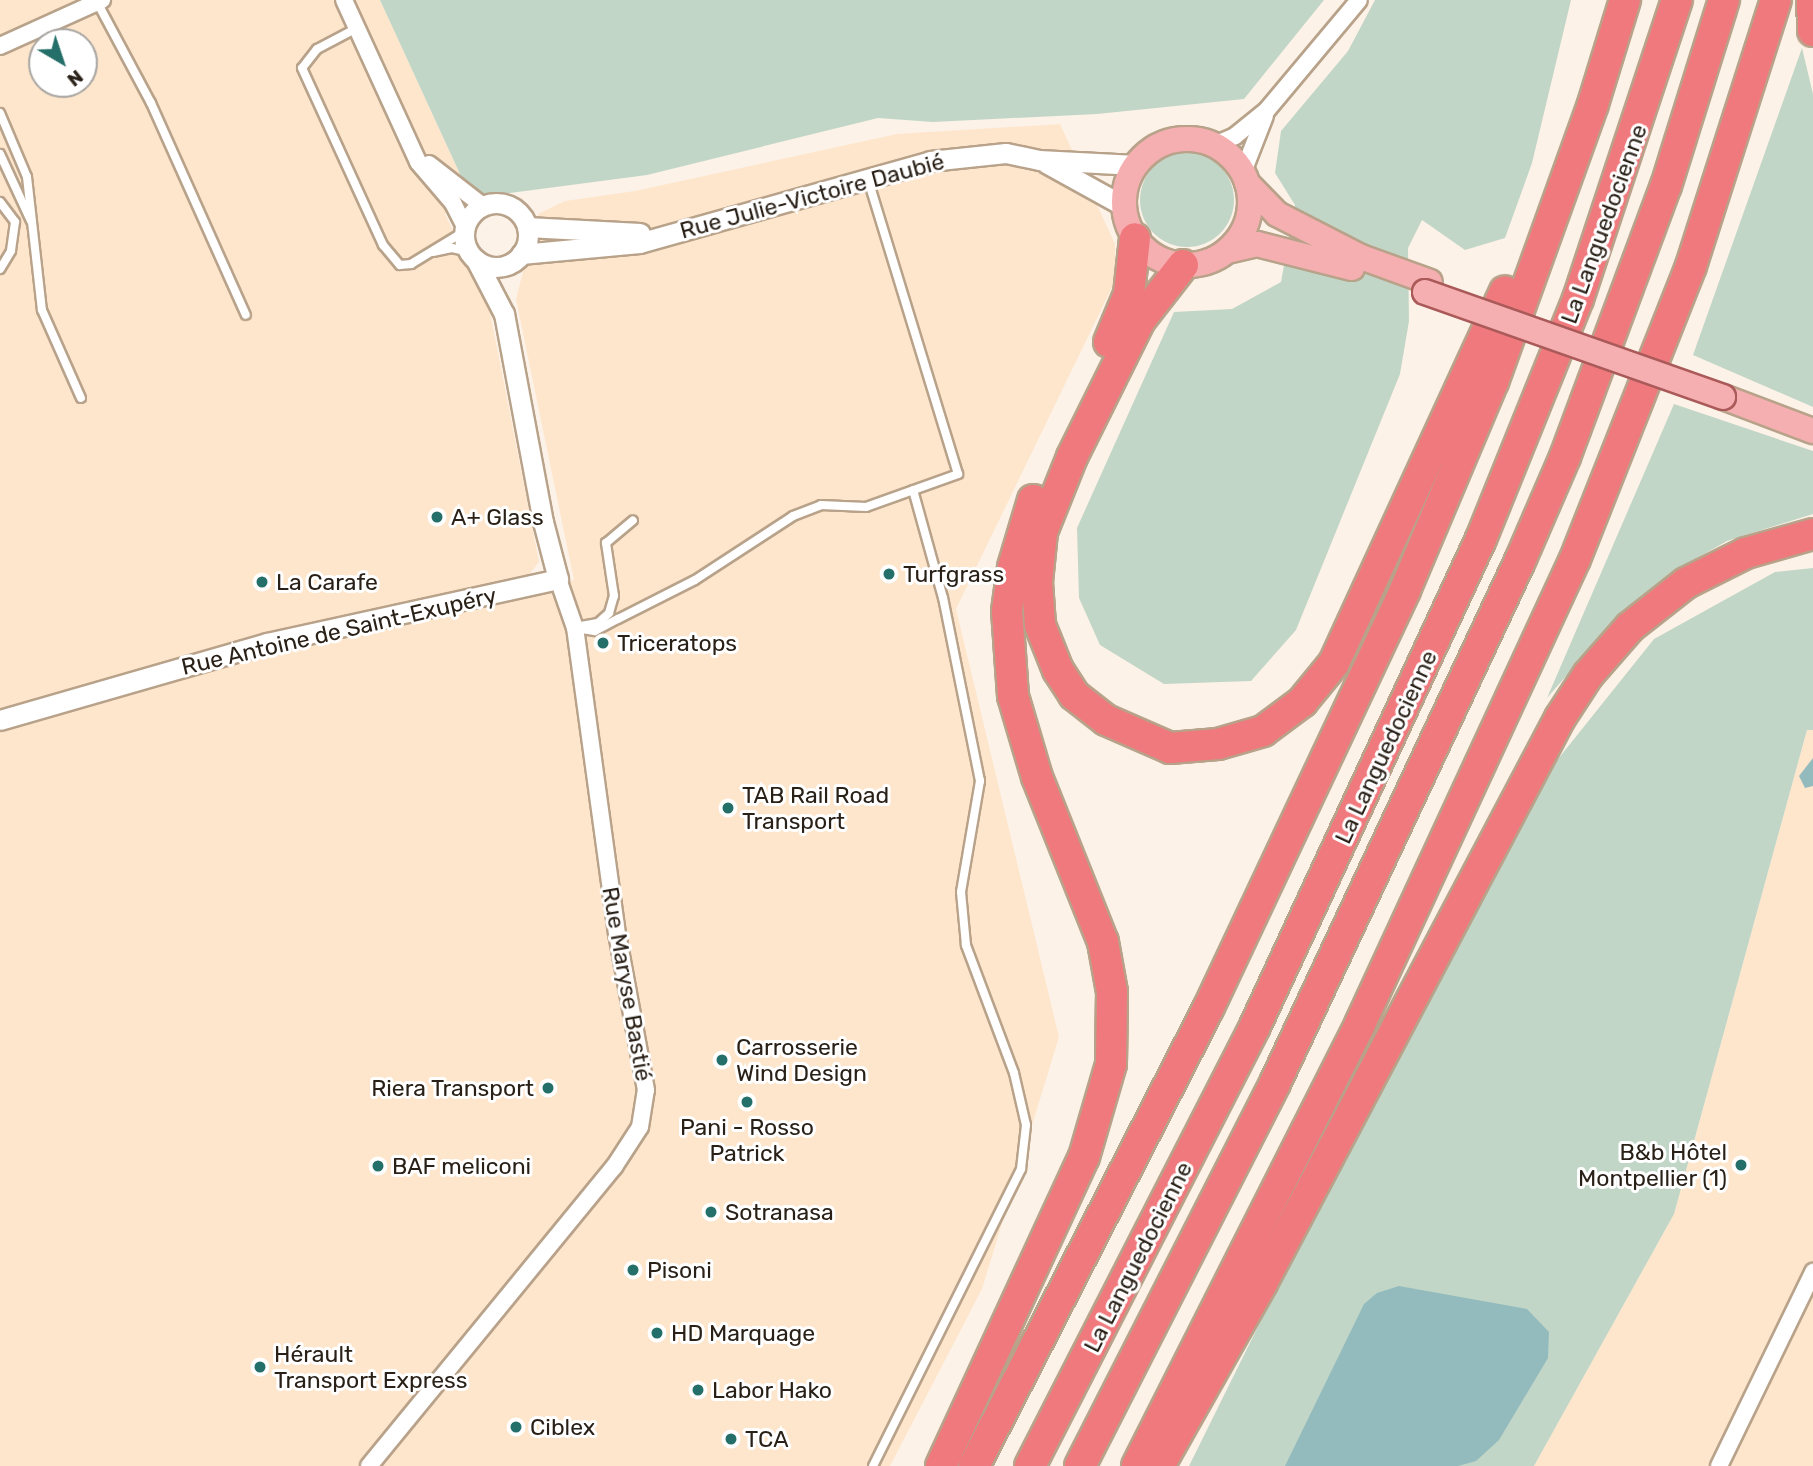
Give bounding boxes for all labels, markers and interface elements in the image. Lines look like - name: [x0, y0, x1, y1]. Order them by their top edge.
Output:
- north arrow: [28, 28, 98, 98]
- text: N: [63, 65, 88, 91]
- street label: La Languedocienne: [1555, 121, 1653, 327]
- street label: Rue Julie-Victoire Daubié: [677, 147, 947, 245]
- place label: A+ Glass: [451, 503, 544, 531]
- marker: A+ Glass: [429, 509, 445, 525]
- place label: Turfgrass: [903, 560, 1004, 588]
- marker: Turfgrass: [881, 566, 897, 582]
- place label: La Carafe: [276, 568, 378, 596]
- marker: La Carafe: [254, 574, 270, 590]
- street label: Rue Antoine de Saint-Exupéry: [178, 581, 500, 681]
- place label: Triceratops: [617, 629, 737, 657]
- marker: Triceratops: [595, 635, 611, 651]
- street label: La Languedocienne: [1329, 646, 1443, 848]
- place label: TAB Rail Road Transport: [742, 781, 889, 835]
- marker: TAB Rail Road Transport: [720, 800, 736, 816]
- street label: Rue Maryse Bastié: [596, 885, 658, 1083]
- place label: Carrosserie Wind Design: [736, 1033, 867, 1087]
- marker: Carrosserie Wind Design: [714, 1052, 730, 1068]
- place label: Riera Transport: [371, 1074, 534, 1102]
- marker: Riera Transport: [540, 1080, 556, 1096]
- marker: Pani - Rosso Patrick: [739, 1094, 755, 1110]
- place label: Pani - Rosso Patrick: [680, 1113, 814, 1167]
- place label: B&b Hôtel Montpellier (1): [1578, 1138, 1727, 1192]
- place label: BAF meliconi: [392, 1152, 532, 1180]
- street label: La Languedocienne: [1078, 1157, 1198, 1357]
- marker: B&b Hôtel Montpellier (1): [1733, 1157, 1749, 1173]
- marker: BAF meliconi: [370, 1158, 386, 1174]
- place label: Sotranasa: [725, 1198, 834, 1226]
- marker: Sotranasa: [703, 1204, 719, 1220]
- place label: Pisoni: [647, 1256, 712, 1284]
- marker: Pisoni: [625, 1262, 641, 1278]
- place label: HD Marquage: [671, 1319, 815, 1347]
- marker: HD Marquage: [649, 1325, 665, 1341]
- place label: Hérault Transport Express: [274, 1340, 468, 1394]
- marker: Hérault Transport Express: [252, 1359, 268, 1375]
- place label: Labor Hako: [712, 1376, 833, 1404]
- marker: Labor Hako: [690, 1382, 706, 1398]
- place label: Ciblex: [530, 1413, 595, 1441]
- marker: Ciblex: [508, 1419, 524, 1435]
- place label: TCA: [745, 1425, 789, 1453]
- marker: TCA: [723, 1431, 739, 1447]

